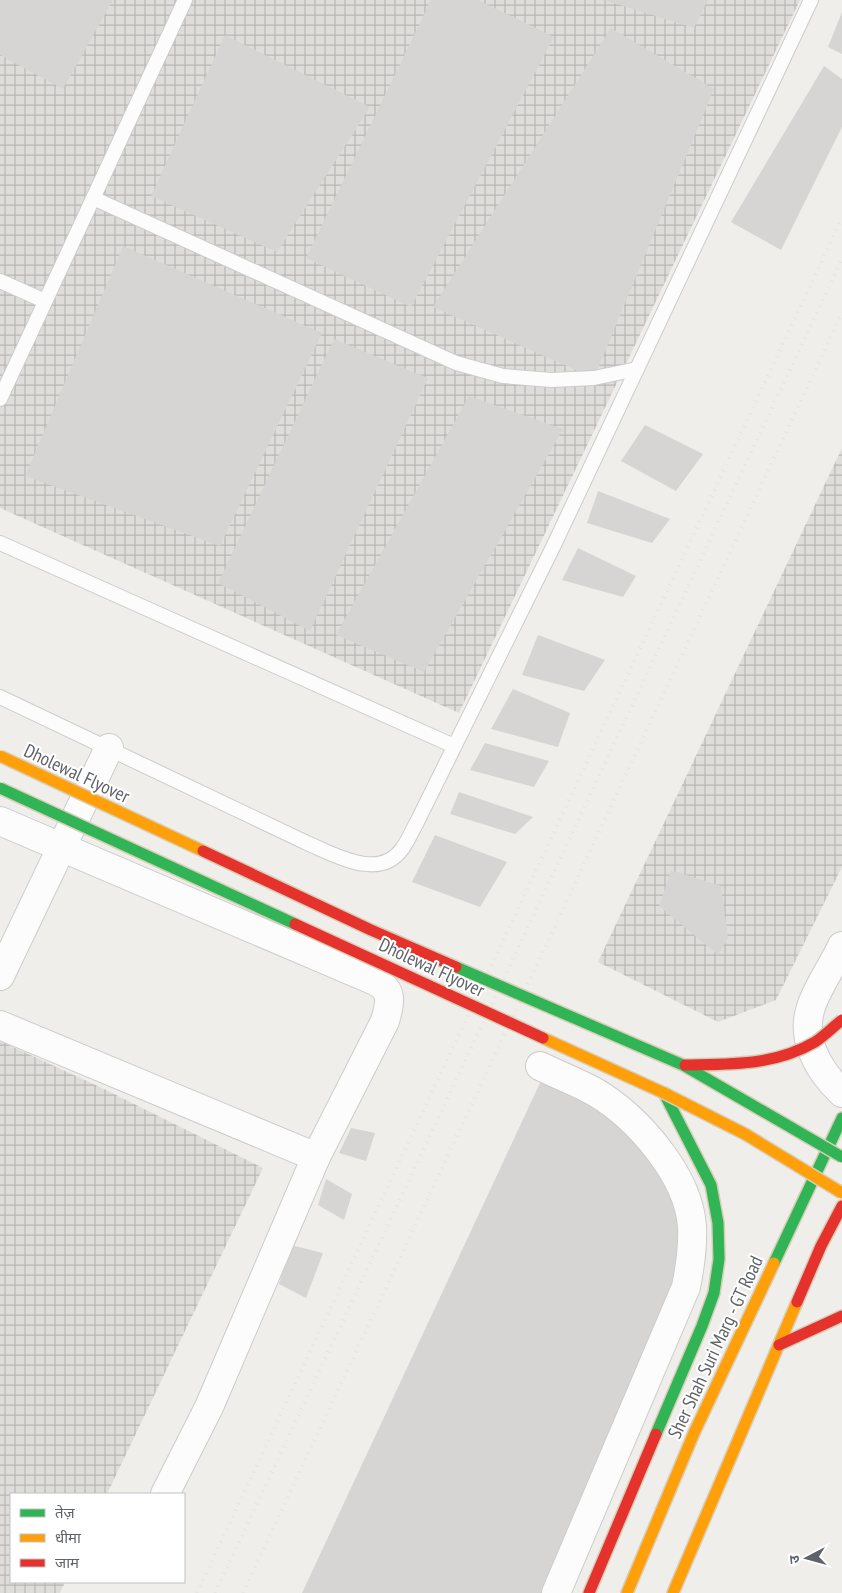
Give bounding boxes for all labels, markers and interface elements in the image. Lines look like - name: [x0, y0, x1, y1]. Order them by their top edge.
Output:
- street label: Dholewal Flyover: [20, 738, 134, 808]
- street label: Dholewal Flyover: [375, 932, 489, 1002]
- street label: Sher Shah Suri Marg - GT Road: [662, 1252, 768, 1442]
- legend: [10, 1493, 185, 1583]
- text: तेज़: [55, 1503, 76, 1522]
- text: धीमा: [55, 1528, 82, 1547]
- north arrow: [782, 1533, 832, 1583]
- text: जाम: [55, 1553, 80, 1572]
- text: उ: [785, 1554, 803, 1564]

